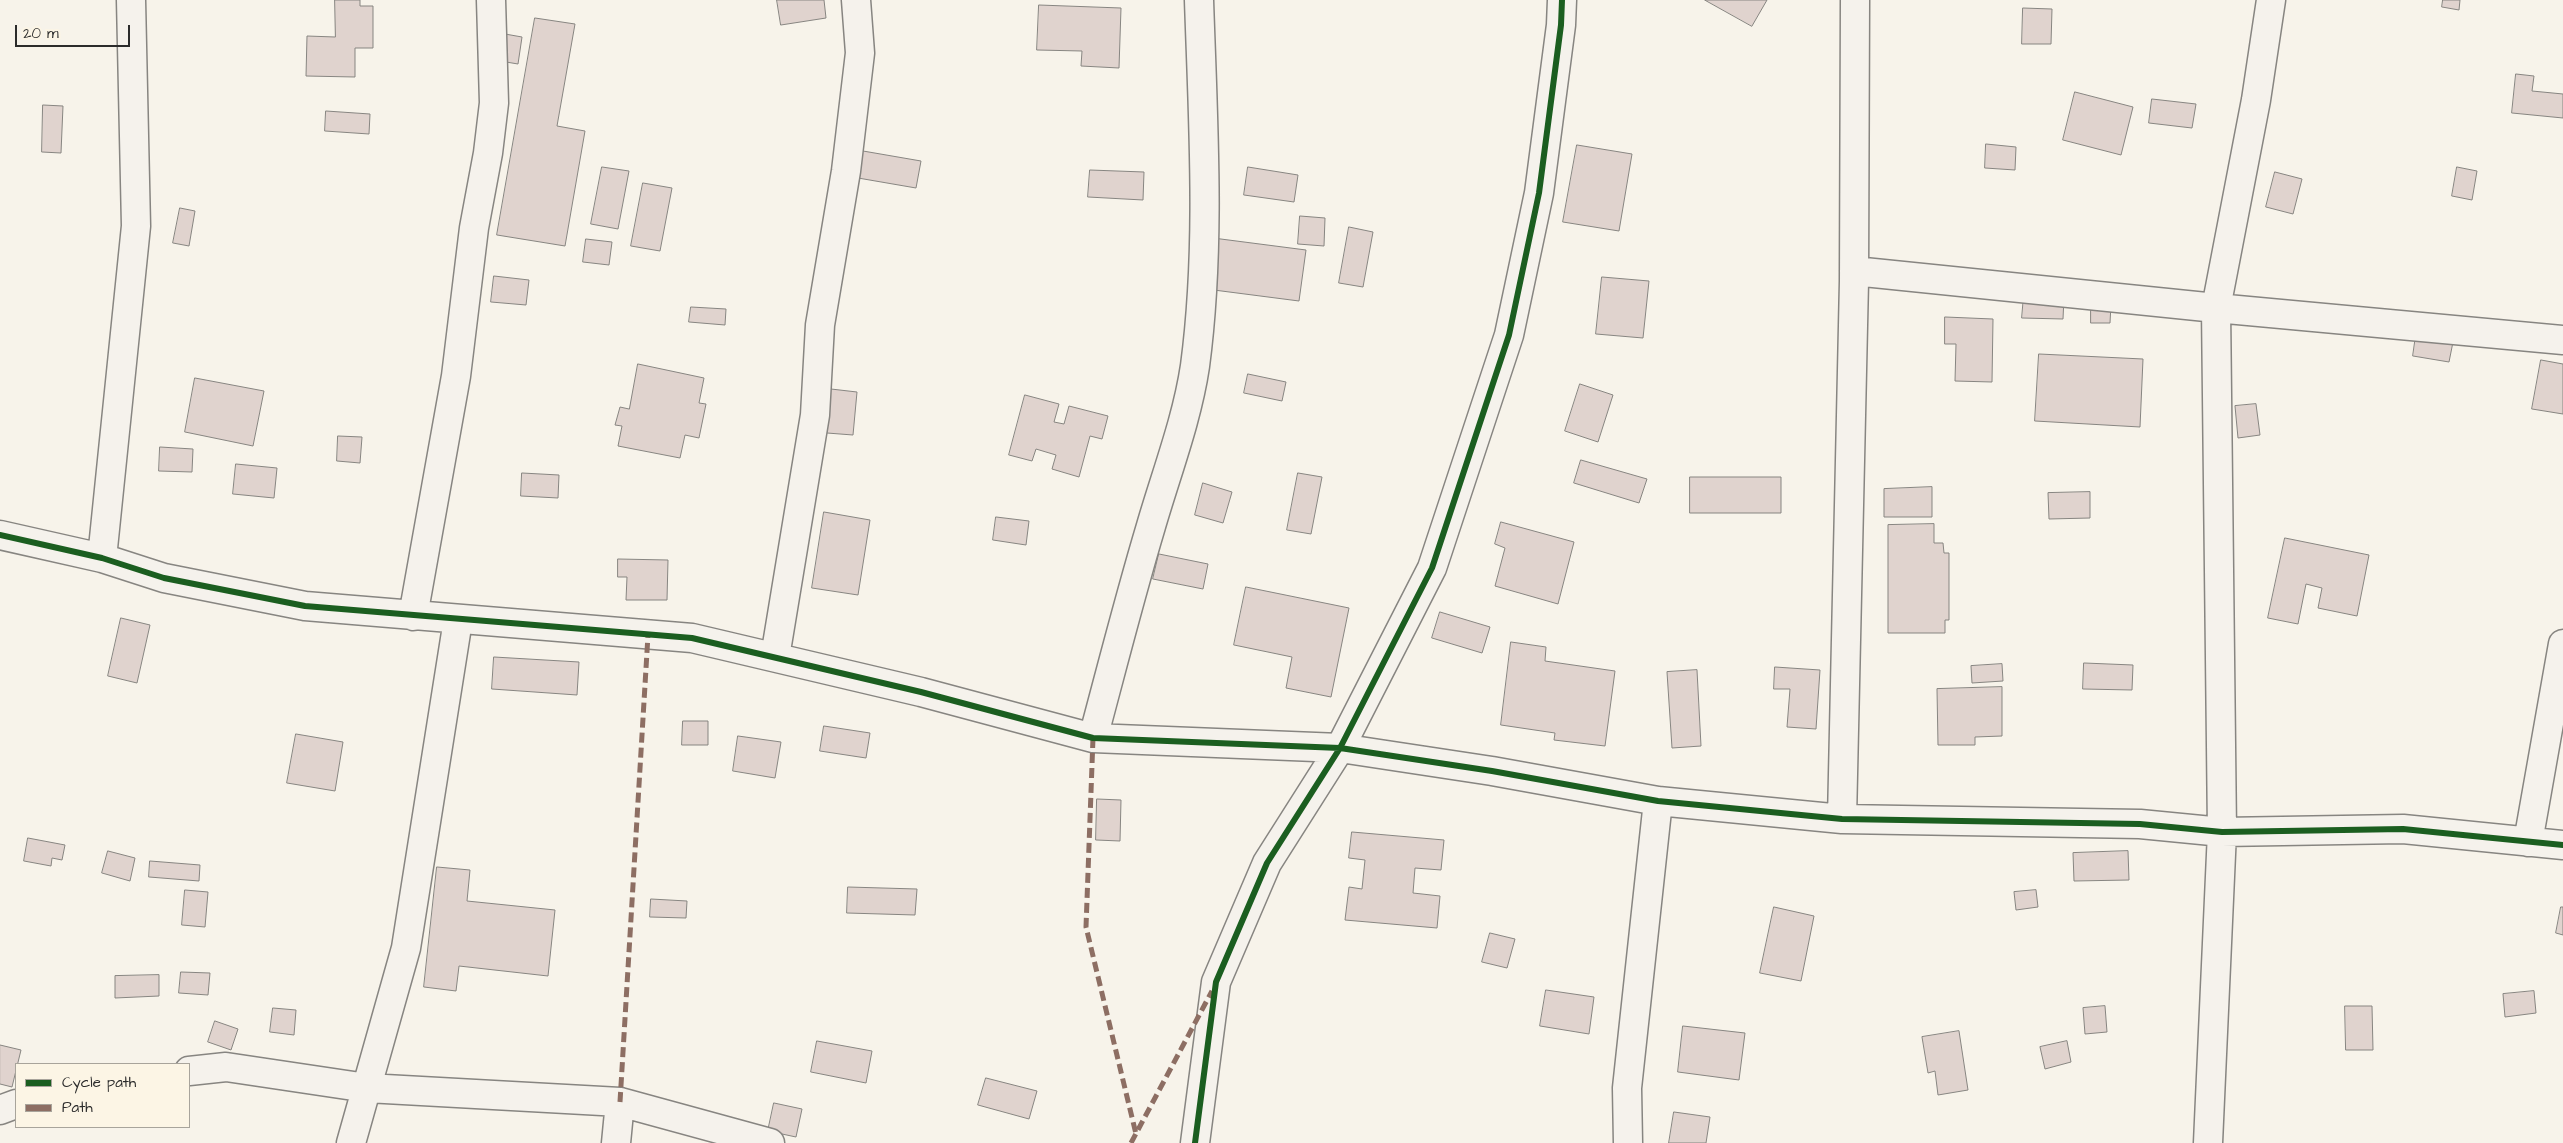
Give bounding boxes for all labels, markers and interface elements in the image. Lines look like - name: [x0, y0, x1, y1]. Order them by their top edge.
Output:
- scale bar: [18, 15, 132, 47]
- text: 20 m: [23, 23, 59, 44]
- legend: [15, 1063, 190, 1128]
- text: Cycle path: [62, 1072, 136, 1093]
- text: Path: [62, 1097, 93, 1118]

